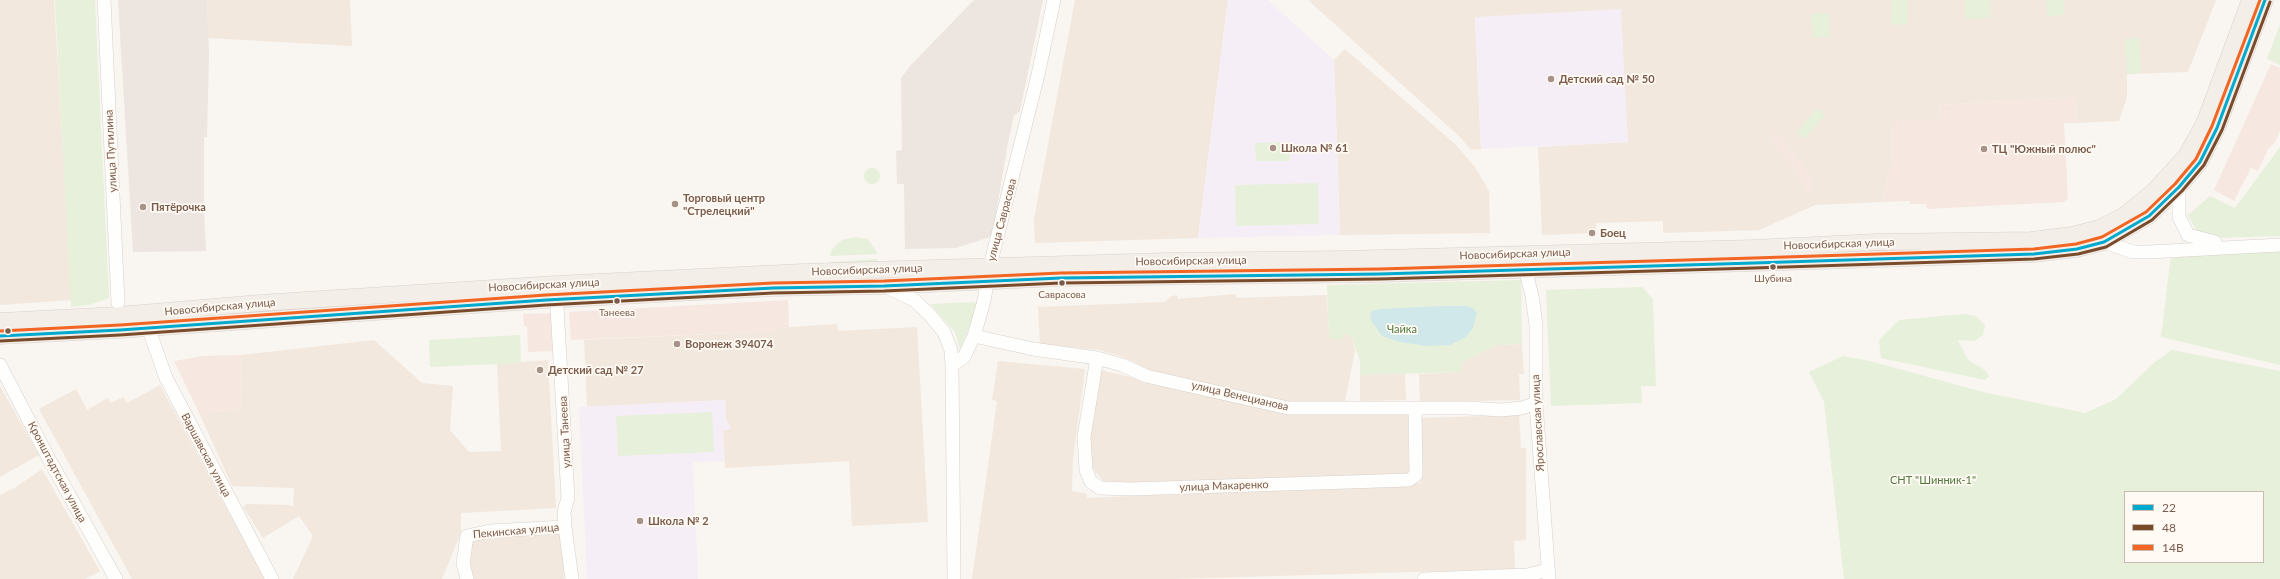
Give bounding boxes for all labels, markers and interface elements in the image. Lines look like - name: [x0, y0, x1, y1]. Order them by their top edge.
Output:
- place label: Детский сад № 50: [1559, 72, 1655, 86]
- marker: Детский сад № 50: [1546, 74, 1556, 84]
- street label: улица Путилина: [102, 109, 120, 193]
- place label: Школа № 61: [1281, 141, 1348, 155]
- place label: ТЦ "Южный полюс": [1992, 142, 2096, 156]
- marker: Школа № 61: [1268, 143, 1278, 153]
- marker: ТЦ "Южный полюс": [1979, 144, 1989, 154]
- street label: улица Саврасова: [985, 177, 1019, 263]
- place label: Торговый центр "Стрелецкий": [683, 191, 765, 217]
- marker: Торговый центр "Стрелецкий": [670, 199, 680, 209]
- place label: Пятёрочка: [151, 200, 206, 214]
- marker: Пятёрочка: [138, 202, 148, 212]
- place label: Боец: [1600, 226, 1626, 240]
- marker: Боец: [1587, 228, 1597, 238]
- street label: Новосибирская улица: [1783, 235, 1895, 253]
- street label: Новосибирская улица: [1459, 245, 1571, 263]
- street label: Новосибирская улица: [1135, 253, 1247, 269]
- street label: Новосибирская улица: [811, 261, 923, 279]
- marker: Шубина: [1768, 262, 1778, 272]
- place label: Шубина: [1754, 273, 1792, 285]
- street label: Новосибирская улица: [488, 275, 600, 295]
- marker: Саврасова: [1057, 278, 1067, 288]
- place label: Саврасова: [1038, 289, 1086, 301]
- street label: Новосибирская улица: [164, 296, 276, 318]
- marker: Танеева: [612, 296, 622, 306]
- place label: Танеева: [599, 307, 635, 319]
- park label: Чайка: [1387, 322, 1417, 336]
- unlabelled marker: [3, 326, 13, 336]
- place label: Воронеж 394074: [685, 337, 773, 351]
- marker: Воронеж 394074: [672, 339, 682, 349]
- place label: Детский сад № 27: [548, 363, 644, 377]
- marker: Детский сад № 27: [535, 365, 545, 375]
- street label: Ярославская улица: [1529, 374, 1547, 472]
- street label: улица Венецианова: [1190, 378, 1290, 414]
- street label: улица Танеева: [557, 396, 573, 468]
- street label: Варшавская улица: [178, 411, 234, 499]
- street label: Кронштадтская улица: [25, 419, 89, 525]
- park label: СНТ "Шинник-1": [1890, 473, 1976, 487]
- street label: улица Макаренко: [1179, 478, 1269, 494]
- legend: [2124, 491, 2264, 563]
- text: 22: [2162, 500, 2176, 515]
- place label: Школа № 2: [648, 514, 709, 528]
- marker: Школа № 2: [635, 516, 645, 526]
- text: 48: [2162, 520, 2176, 535]
- street label: Пекинская улица: [472, 521, 560, 541]
- text: 14В: [2162, 540, 2184, 555]

